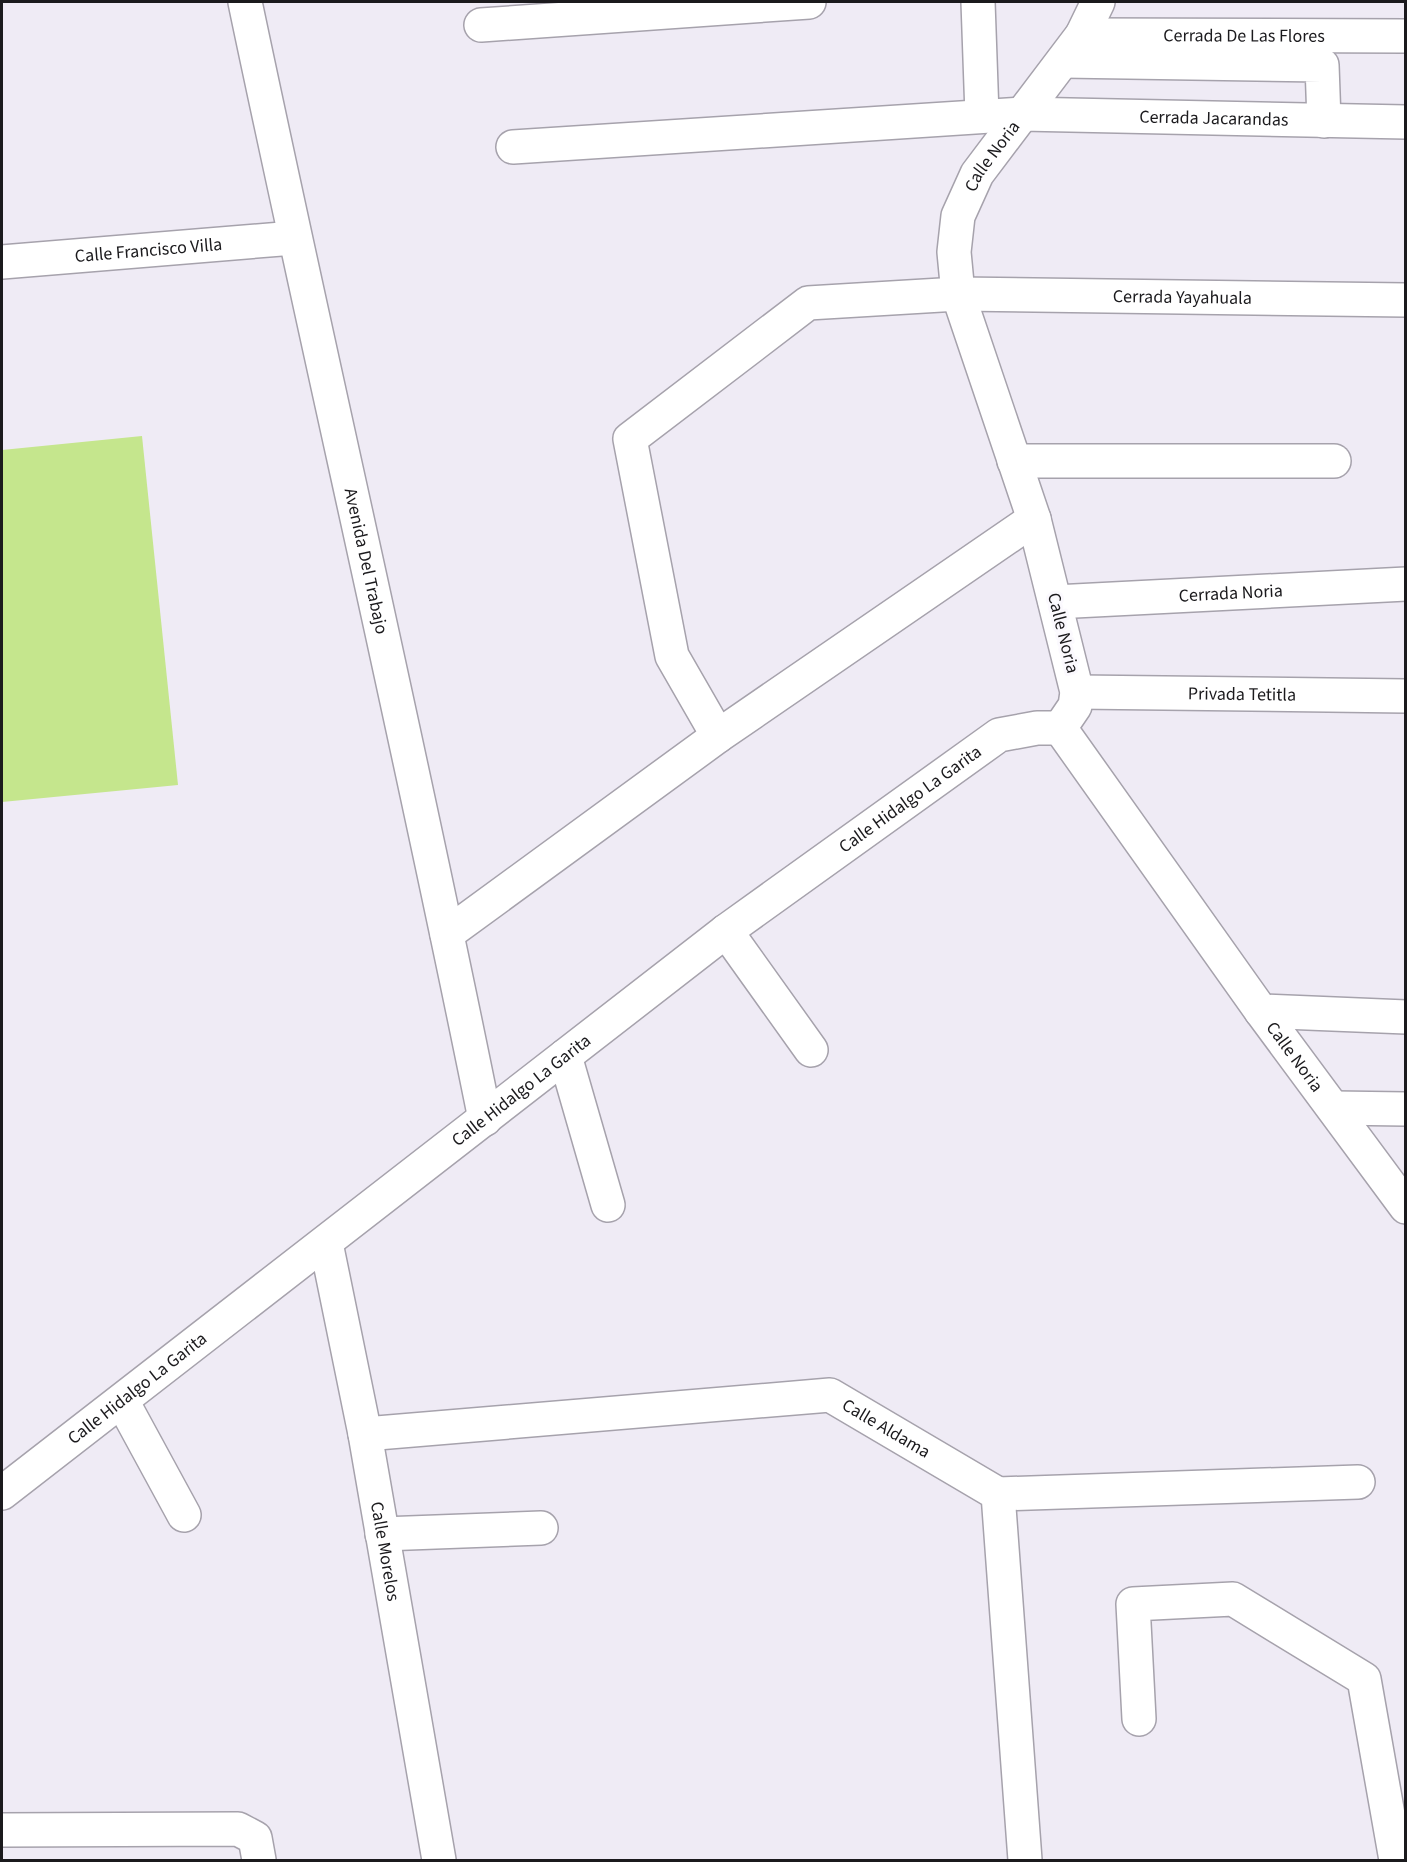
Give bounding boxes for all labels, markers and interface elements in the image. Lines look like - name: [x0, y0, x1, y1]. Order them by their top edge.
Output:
- street label: Cerrada De Las Flores: [1163, 23, 1325, 48]
- street label: Cerrada Jacarandas: [1139, 104, 1289, 132]
- street label: Calle Noria: [958, 115, 1026, 196]
- street label: Calle Francisco Villa: [74, 231, 223, 268]
- street label: Cerrada Yayahuala: [1113, 284, 1252, 310]
- street label: Avenida Del Trabajo: [338, 486, 395, 636]
- street label: Cerrada Noria: [1178, 578, 1283, 608]
- street label: Calle Noria: [1041, 590, 1085, 676]
- street label: Privada Tetitla: [1188, 681, 1296, 707]
- street label: Calle Hidalgo La Garita: [834, 739, 986, 859]
- street label: Calle Noria: [1260, 1016, 1329, 1097]
- street label: Calle Hidalgo La Garita: [446, 1028, 596, 1152]
- street label: Calle Hidalgo La Garita: [62, 1326, 212, 1450]
- street label: Calle Aldama: [838, 1392, 935, 1464]
- street label: Calle Morelos: [364, 1499, 406, 1603]

